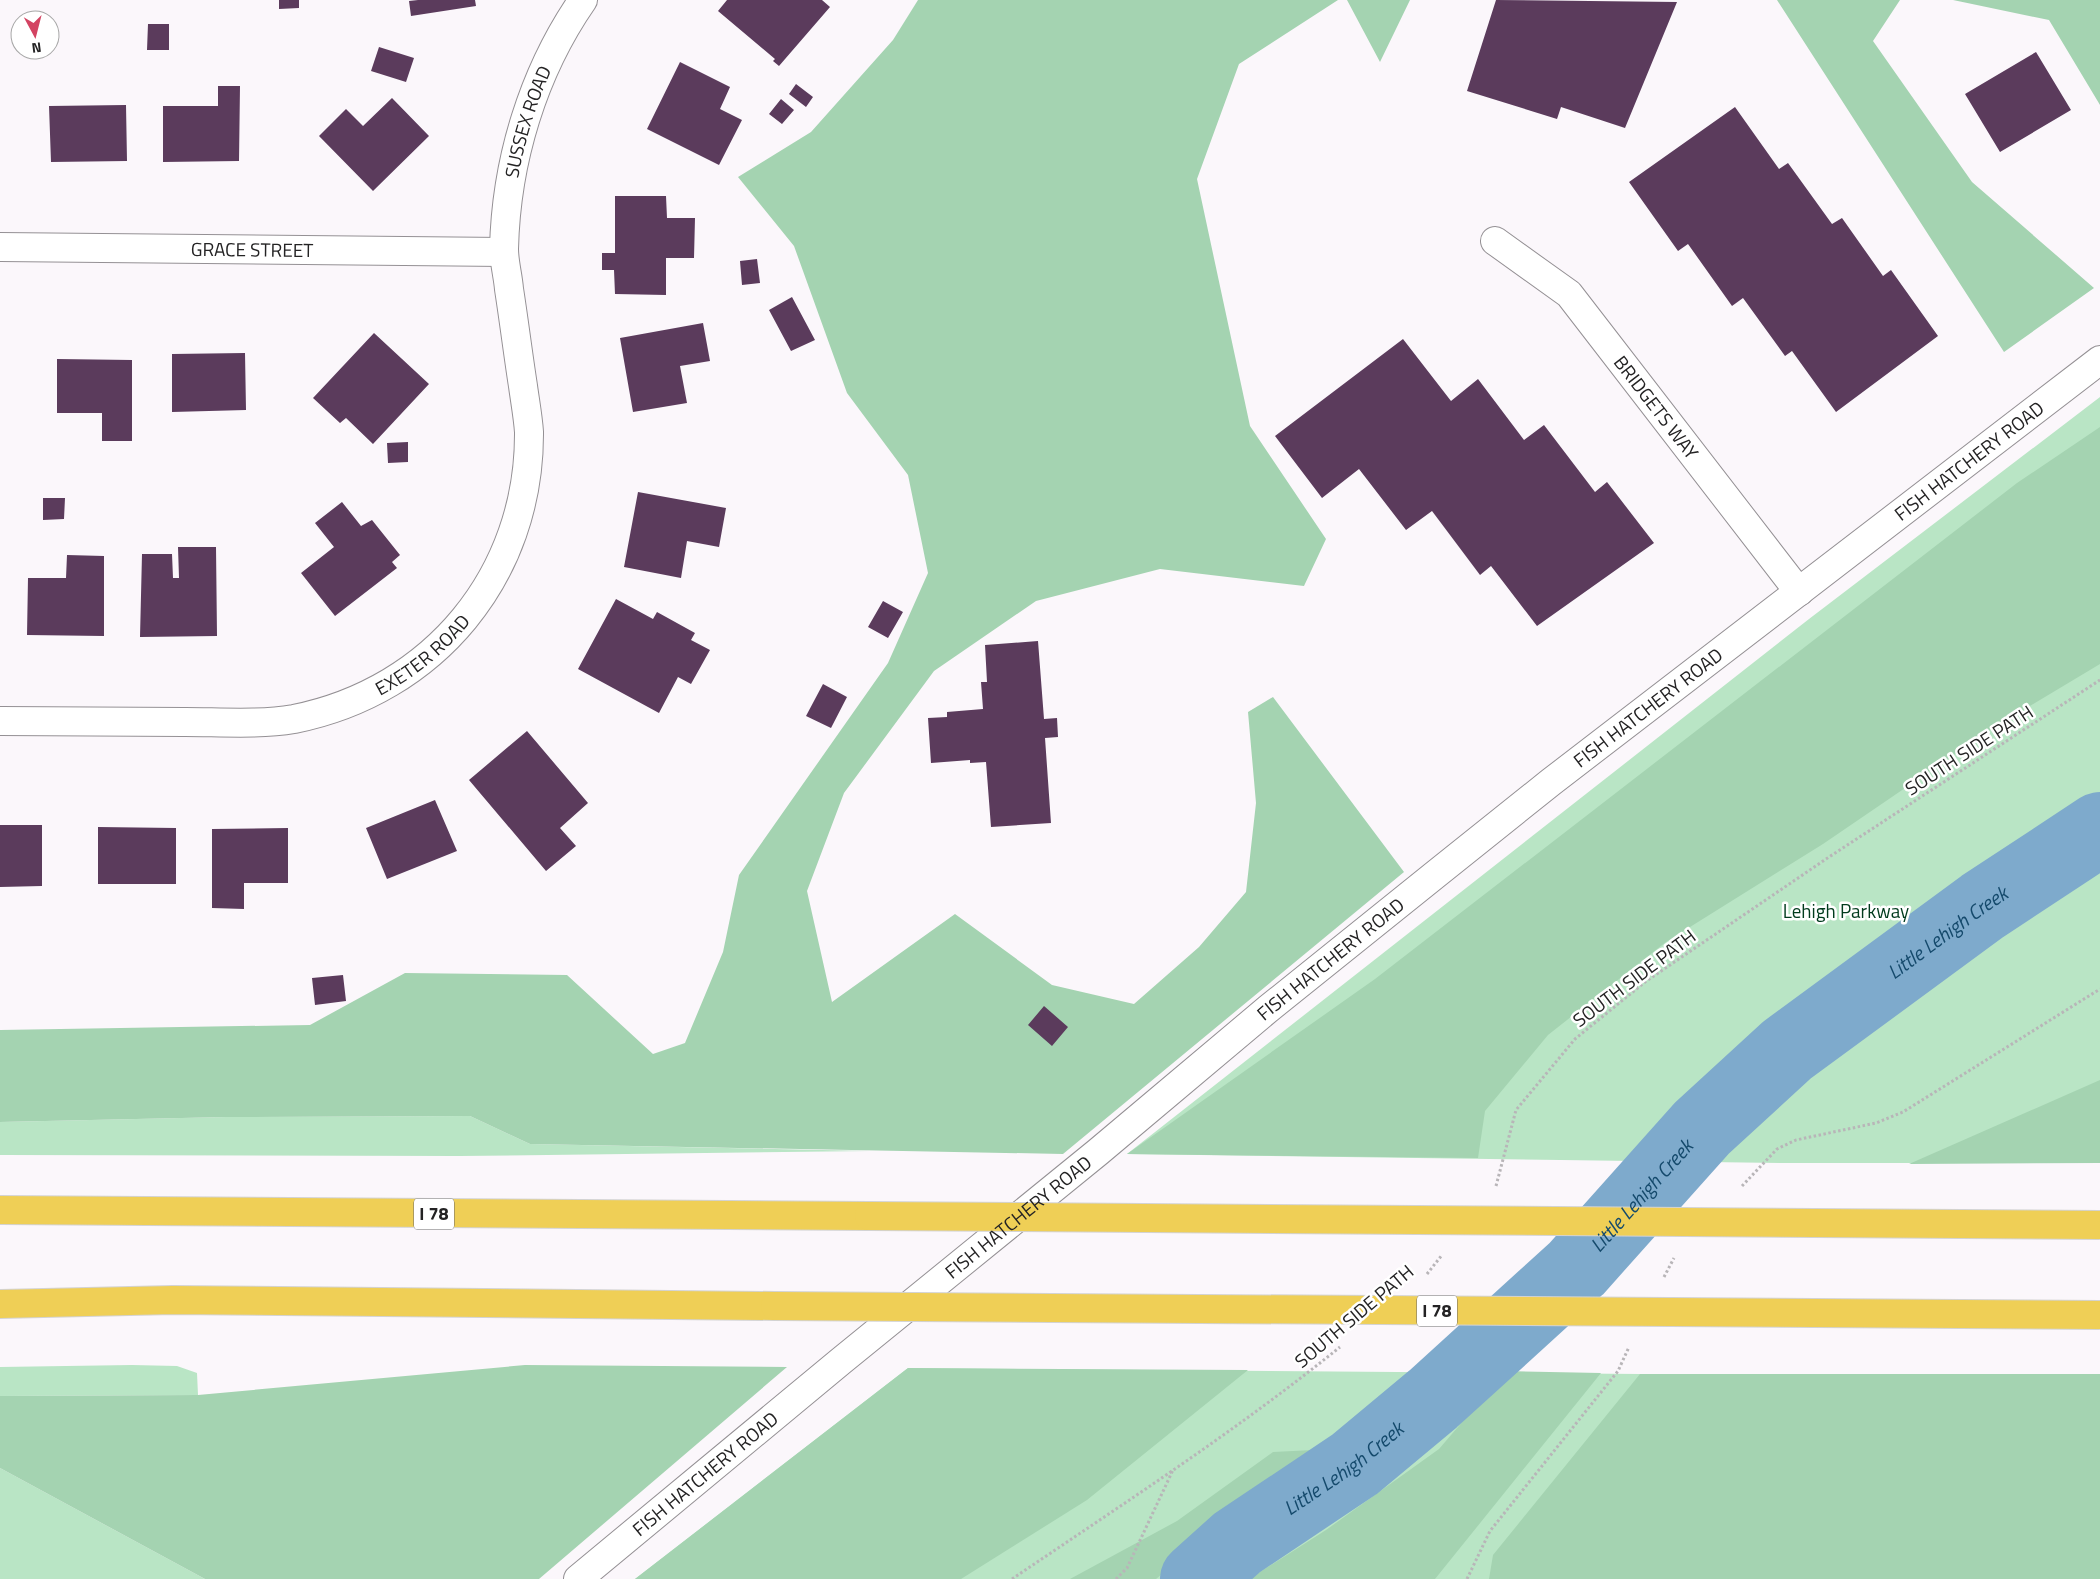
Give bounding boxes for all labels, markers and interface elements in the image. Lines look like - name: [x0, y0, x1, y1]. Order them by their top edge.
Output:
- north arrow: [10, 10, 60, 60]
- text: N: [31, 37, 43, 59]
- street label: SUSSEX ROAD: [496, 61, 558, 180]
- street label: GRACE STREET: [191, 234, 313, 264]
- street label: BRIDGETS WAY: [1607, 349, 1707, 466]
- street label: FISH HATCHERY ROAD: [1888, 393, 2050, 527]
- street label: EXETER ROAD: [370, 607, 476, 702]
- street label: FISH HATCHERY ROAD: [1567, 640, 1729, 774]
- street label: SOUTH SIDE PATH: [1899, 697, 2039, 802]
- water label: Little Lehigh Creek: [1880, 877, 2016, 987]
- street label: FISH HATCHERY ROAD: [1250, 890, 1410, 1027]
- park label: Lehigh Parkway: [1783, 896, 1909, 925]
- street label: SOUTH SIDE PATH: [1566, 922, 1701, 1034]
- water label: Little Lehigh Creek: [1582, 1130, 1702, 1259]
- street label: FISH HATCHERY ROAD: [938, 1148, 1098, 1285]
- road number: I 78: [414, 1198, 454, 1230]
- street label: SOUTH SIDE PATH: [1288, 1257, 1420, 1374]
- road number: I 78: [1417, 1295, 1457, 1326]
- street label: FISH HATCHERY ROAD: [625, 1404, 784, 1543]
- water label: Little Lehigh Creek: [1277, 1412, 1412, 1523]

